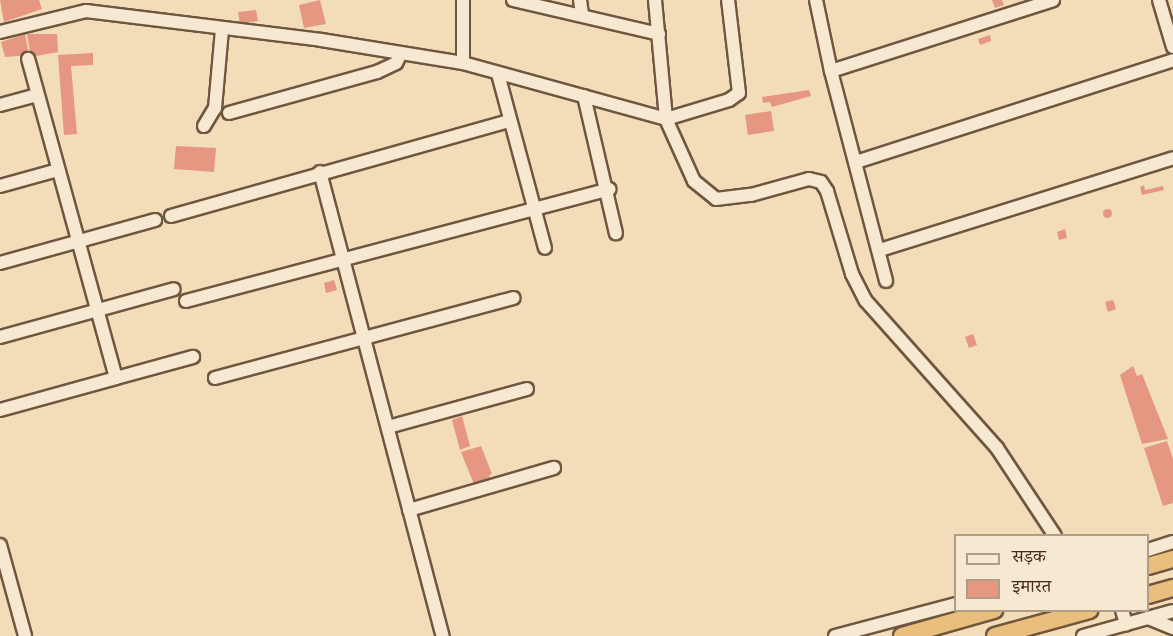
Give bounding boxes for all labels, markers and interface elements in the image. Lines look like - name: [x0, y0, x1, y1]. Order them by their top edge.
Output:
- legend: [954, 534, 1149, 612]
- text: सड़क: [1012, 545, 1046, 568]
- text: इमारत: [1012, 575, 1051, 598]

